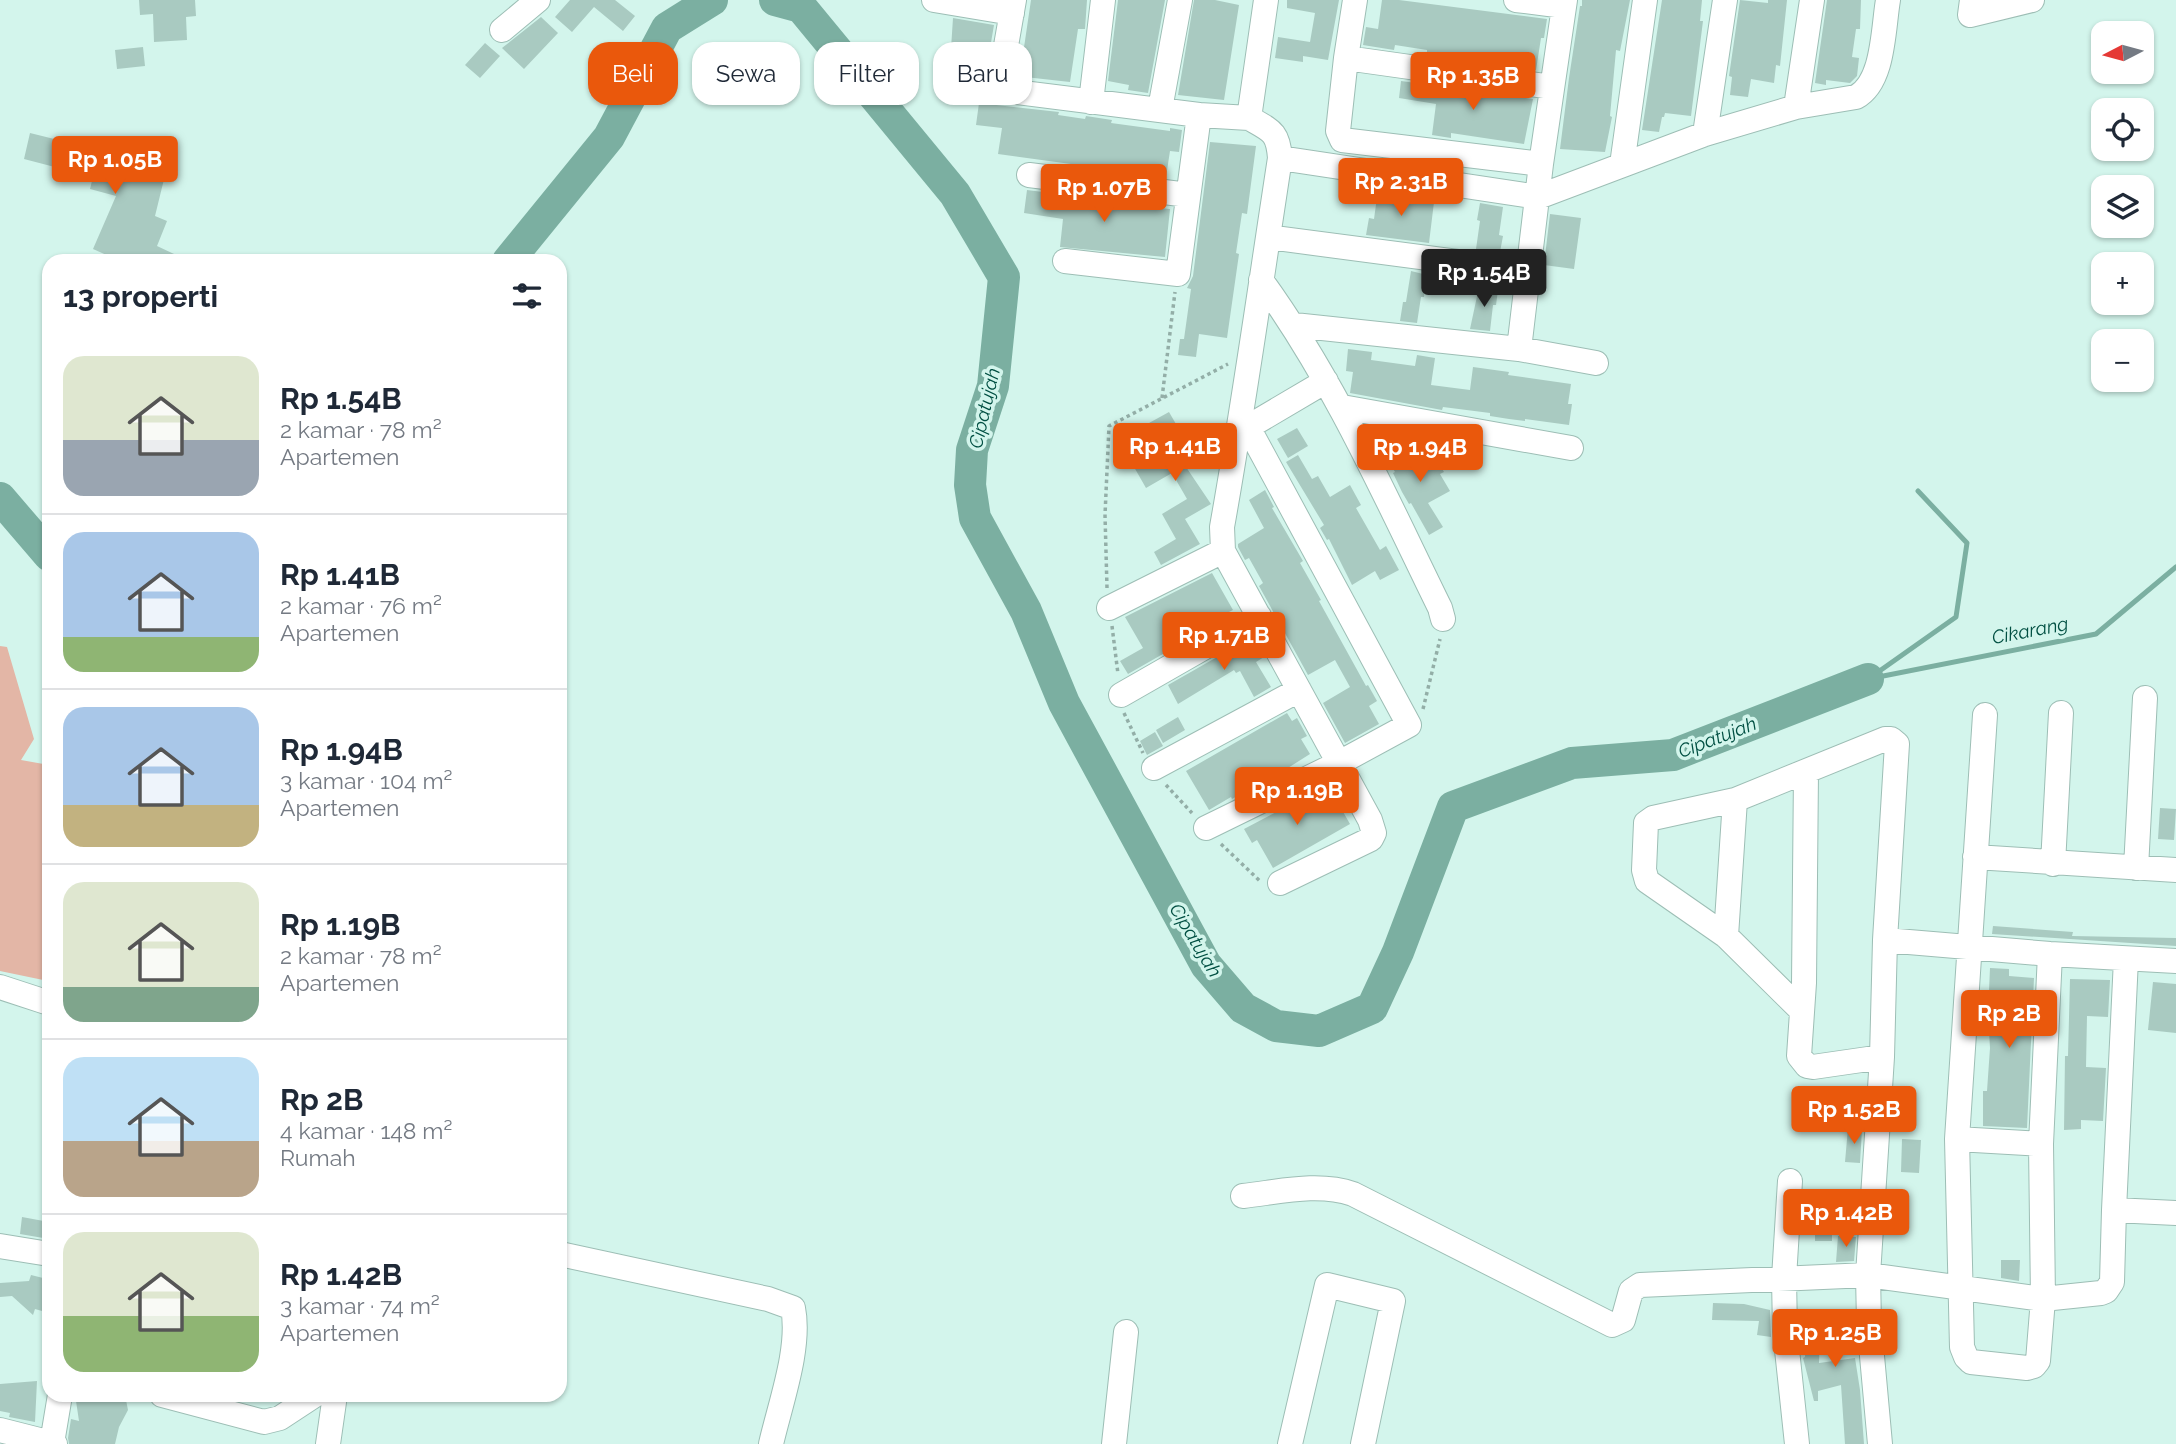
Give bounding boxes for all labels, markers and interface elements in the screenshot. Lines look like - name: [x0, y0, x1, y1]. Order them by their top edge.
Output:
- north arrow: [2091, 21, 2154, 84]
- map controls: [2091, 21, 2154, 392]
- chip: Beli: [588, 42, 678, 105]
- chip: Sewa: [692, 42, 800, 105]
- chip: Filter: [814, 42, 919, 105]
- chip: Baru: [933, 42, 1032, 105]
- pin: Rp 1.35B: [1401, 52, 1545, 112]
- text: Rp 1.35B: [1426, 61, 1520, 88]
- button: locate: [2091, 98, 2154, 161]
- pin: Rp 1.05B: [43, 136, 187, 196]
- text: Rp 1.05B: [68, 145, 162, 172]
- pin: Rp 2.31B: [1329, 158, 1473, 218]
- pin: Rp 1.07B: [1032, 164, 1176, 224]
- text: Rp 2.31B: [1354, 167, 1448, 194]
- text: Rp 1.07B: [1057, 173, 1151, 200]
- button: layers: [2091, 175, 2154, 238]
- pin: Rp 1.54B: [1412, 250, 1556, 309]
- button: +: [2091, 252, 2154, 315]
- text: Rp 1.54B: [1437, 258, 1531, 285]
- icon: filters: [508, 277, 546, 315]
- text: 13 properti: [63, 279, 218, 314]
- button: −: [2091, 329, 2154, 392]
- water label: Cipatujah: [964, 365, 1004, 451]
- text: Rp 1.54B: [280, 381, 402, 416]
- icon: home: [119, 384, 203, 468]
- text: 2 kamar · 78 m²: [280, 416, 442, 443]
- pin: Rp 1.41B: [1103, 424, 1247, 483]
- pin: Rp 1.94B: [1348, 424, 1492, 484]
- text: Rp 1.41B: [1129, 432, 1221, 459]
- text: Rp 1.94B: [1373, 433, 1467, 460]
- text: Apartemen: [280, 443, 399, 470]
- text: Rp 1.41B: [280, 557, 400, 592]
- icon: home: [119, 560, 203, 644]
- text: 2 kamar · 76 m²: [280, 592, 442, 619]
- pin: Rp 1.71B: [1152, 612, 1296, 672]
- water label: Cikarang: [1990, 612, 2070, 648]
- text: Apartemen: [280, 619, 399, 646]
- text: Rp 1.71B: [1178, 621, 1270, 648]
- water label: Cipatujah: [1675, 712, 1759, 762]
- text: Rp 1.94B: [280, 732, 403, 767]
- icon: home: [119, 735, 203, 819]
- text: 3 kamar · 104 m²: [280, 767, 453, 794]
- pin: Rp 1.19B: [1225, 768, 1369, 827]
- text: Rp 1.19B: [1251, 776, 1343, 803]
- text: Apartemen: [280, 794, 399, 821]
- water label: Cipatujah: [1165, 899, 1227, 981]
- text: Rp 1.19B: [280, 907, 400, 942]
- icon: home: [119, 910, 203, 994]
- text: 2 kamar · 78 m²: [280, 942, 442, 969]
- text: Apartemen: [280, 969, 399, 996]
- pin: Rp 2B: [1960, 990, 2058, 1050]
- text: Rp 2B: [1977, 999, 2041, 1026]
- text: Rp 2B: [280, 1082, 363, 1117]
- icon: home: [119, 1085, 203, 1169]
- pin: Rp 1.52B: [1782, 1086, 1926, 1146]
- text: Rp 1.52B: [1807, 1095, 1901, 1122]
- text: 4 kamar · 148 m²: [280, 1117, 452, 1144]
- text: Rumah: [280, 1144, 356, 1171]
- pin: Rp 1.42B: [1774, 1190, 1918, 1249]
- text: Rp 1.42B: [1799, 1198, 1893, 1225]
- text: Rp 1.42B: [280, 1257, 402, 1292]
- icon: home: [119, 1260, 203, 1344]
- text: 3 kamar · 74 m²: [280, 1292, 440, 1319]
- pin: Rp 1.25B: [1763, 1310, 1907, 1369]
- text: Rp 1.25B: [1788, 1318, 1882, 1345]
- text: Apartemen: [280, 1319, 399, 1346]

